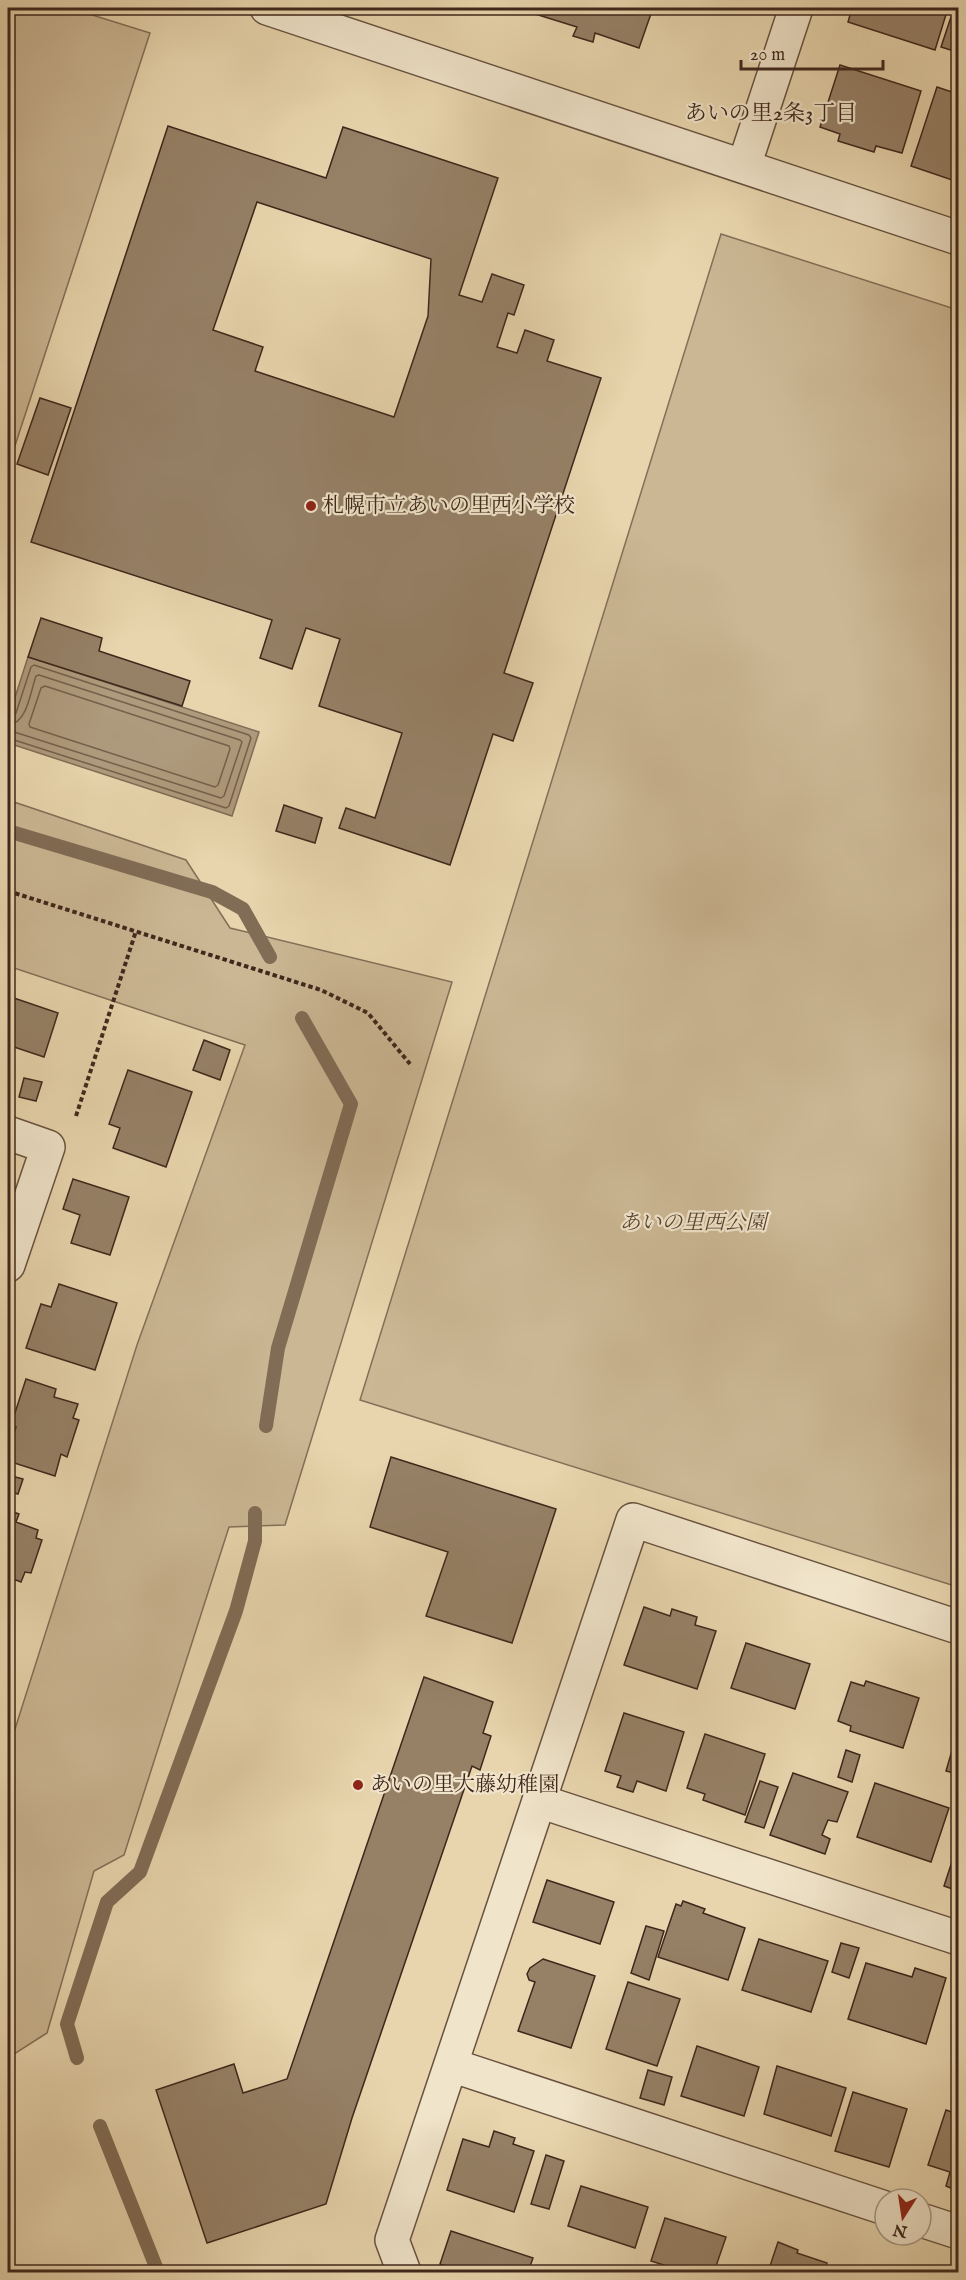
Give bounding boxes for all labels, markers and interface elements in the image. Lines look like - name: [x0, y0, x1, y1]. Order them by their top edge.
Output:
- scale bar: [741, 33, 884, 71]
- text: 20 m: [750, 44, 785, 67]
- district label: あいの里2条3丁目: [685, 100, 857, 128]
- place label: 札幌市立あいの里西小学校: [323, 493, 575, 520]
- marker: 札幌市立あいの里西小学校: [304, 499, 318, 513]
- park label: あいの里西公園: [620, 1210, 769, 1237]
- place label: あいの里大藤幼稚園: [370, 1772, 559, 1799]
- marker: あいの里大藤幼稚園: [351, 1778, 365, 1792]
- north arrow: [873, 2187, 933, 2247]
- text: N: [891, 2218, 910, 2241]

